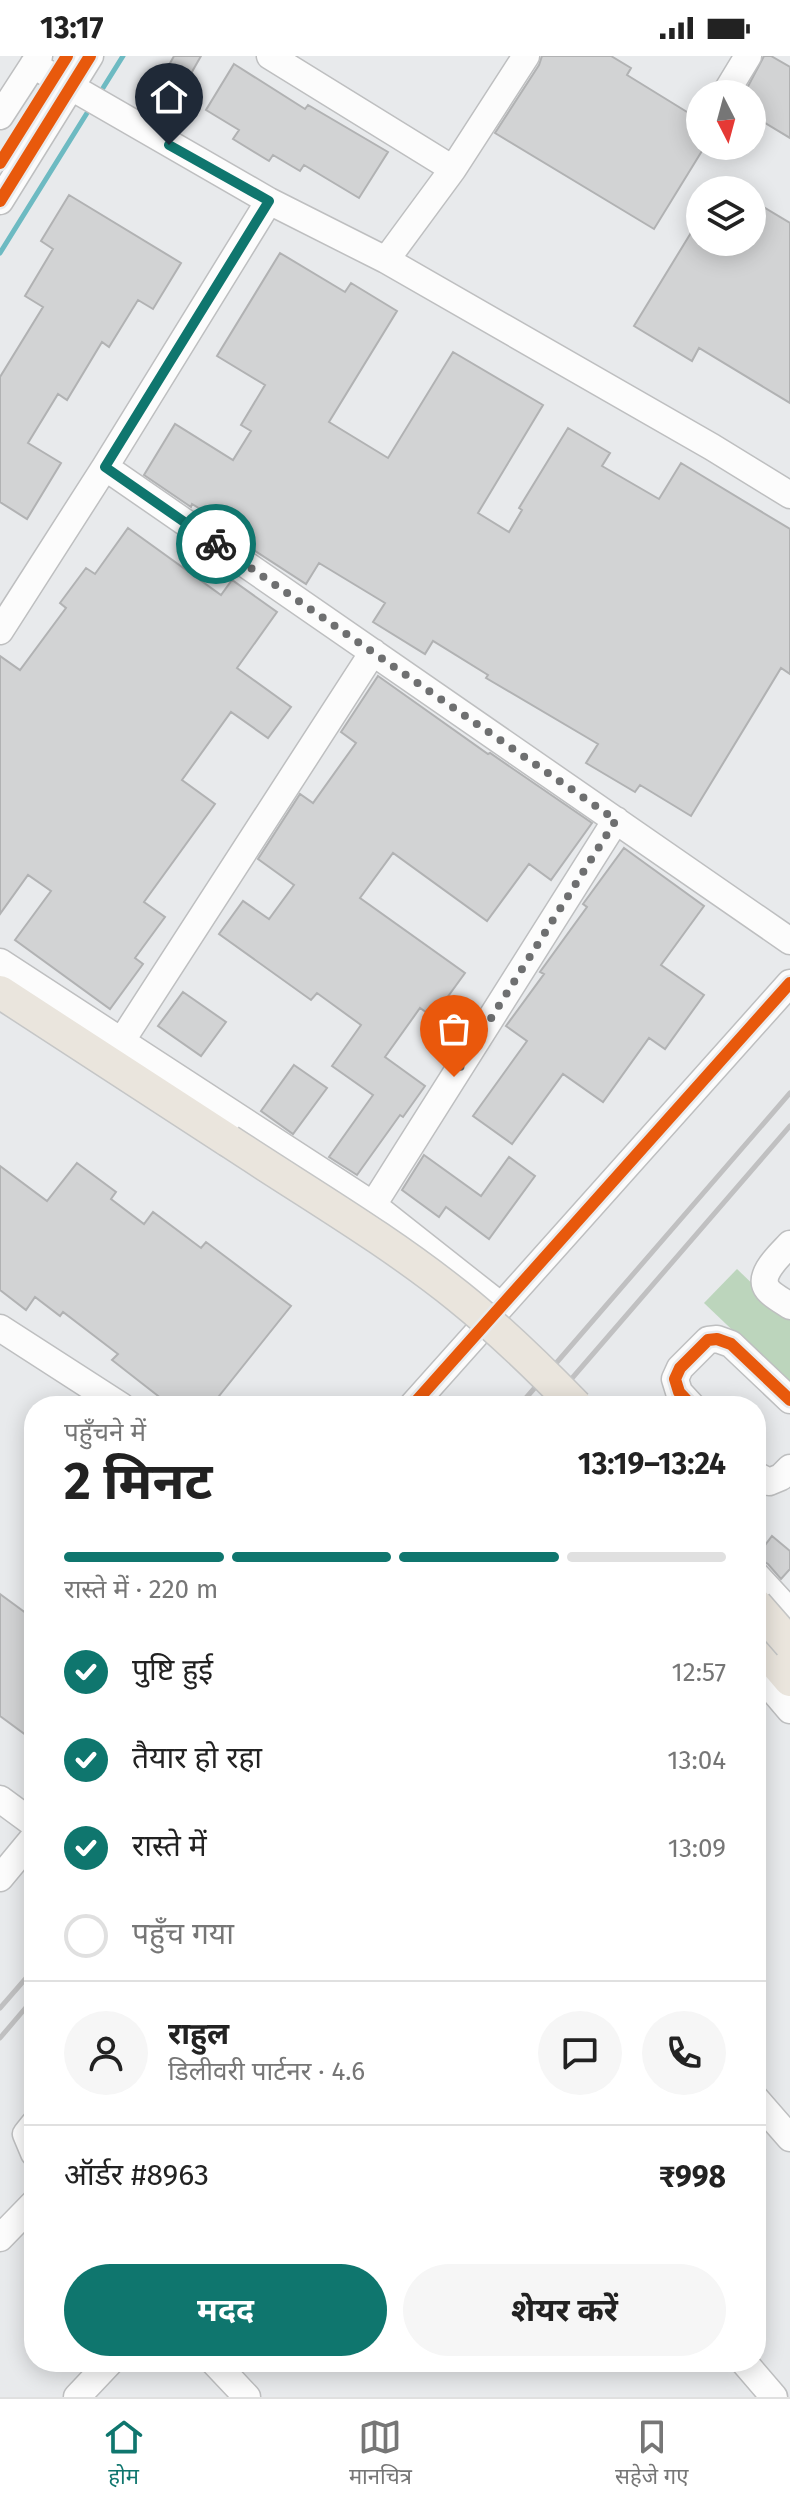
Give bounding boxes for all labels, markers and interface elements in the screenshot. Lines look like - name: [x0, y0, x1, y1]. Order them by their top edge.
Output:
- text: 13:17: [40, 10, 104, 46]
- pin: [135, 63, 203, 145]
- icon: home: [147, 75, 191, 119]
- north arrow: [686, 80, 766, 160]
- map controls: [686, 80, 766, 256]
- button: layers: [686, 176, 766, 256]
- courier: [176, 504, 256, 584]
- icon: bike: [194, 522, 238, 566]
- pin: [420, 995, 488, 1077]
- icon: bag: [432, 1007, 476, 1051]
- text: पहुँचने में: [64, 1417, 146, 1448]
- text: 13:19–13:24: [578, 1446, 726, 1482]
- text: 2 मिनट: [64, 1450, 212, 1513]
- text: रास्ते में · 220 m: [64, 1574, 218, 1605]
- icon: check: [64, 1650, 108, 1694]
- text: पुष्टि हुई: [132, 1652, 213, 1688]
- text: 12:57: [672, 1657, 726, 1688]
- icon: check: [64, 1738, 108, 1782]
- text: तैयार हो रहा: [132, 1740, 262, 1776]
- text: 13:04: [667, 1745, 726, 1776]
- icon: check: [64, 1826, 108, 1870]
- text: रास्ते में: [132, 1828, 207, 1864]
- text: 13:09: [668, 1833, 726, 1864]
- text: पहुँच गया: [132, 1916, 234, 1952]
- button: person: [64, 2011, 148, 2095]
- button: chat: [538, 2011, 622, 2095]
- button: phone: [642, 2011, 726, 2095]
- text: राहुल: [168, 2016, 229, 2052]
- text: डिलीवरी पार्टनर · 4.6: [168, 2056, 365, 2087]
- text: ऑर्डर #8963: [64, 2157, 209, 2193]
- text: ₹998: [659, 2159, 726, 2195]
- button: मदद: [64, 2264, 387, 2356]
- button: शेयर करें: [403, 2264, 726, 2356]
- tab: होम: [102, 2415, 146, 2493]
- tab: मानचित्र: [349, 2415, 412, 2493]
- tab: सहेजे गए: [615, 2415, 688, 2493]

